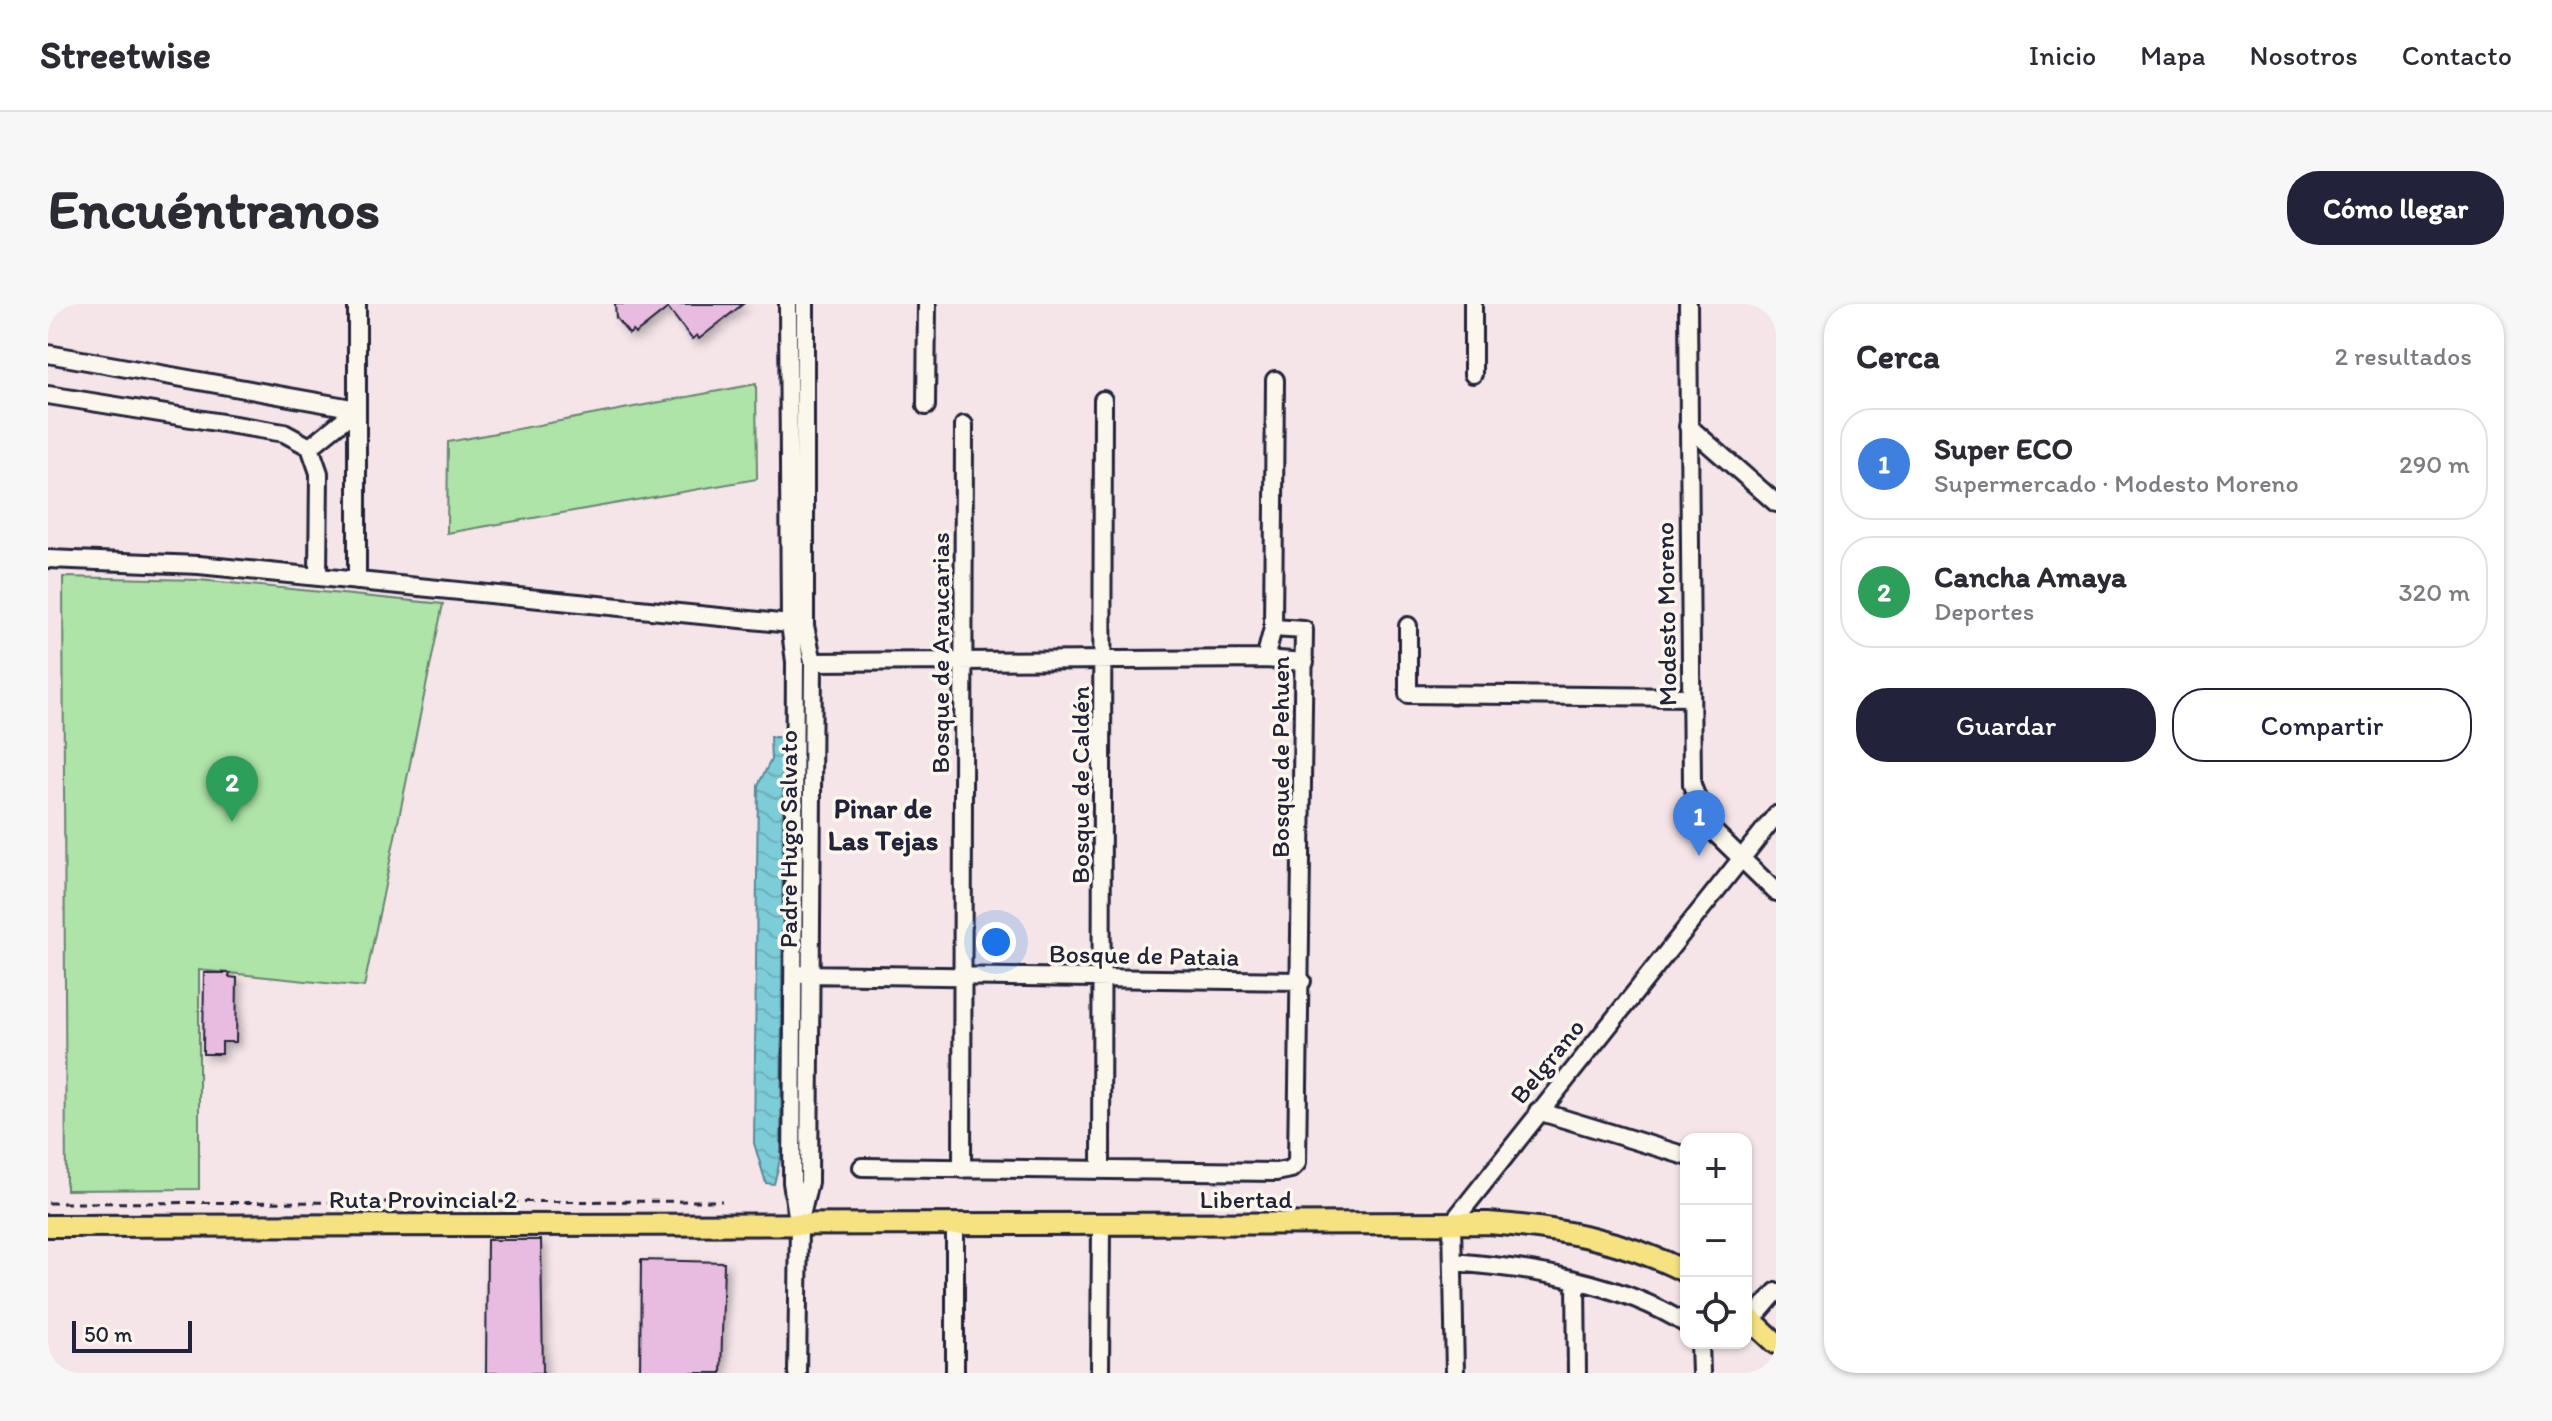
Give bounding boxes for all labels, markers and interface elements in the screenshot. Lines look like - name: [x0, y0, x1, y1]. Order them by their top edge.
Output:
- text: Streetwise: [40, 32, 211, 78]
- text: Inicio: [2029, 38, 2096, 72]
- text: Mapa: [2140, 38, 2206, 72]
- text: Nosotros: [2250, 38, 2358, 72]
- text: Contacto: [2402, 38, 2512, 72]
- button: Cómo llegar: [2287, 171, 2504, 245]
- text: Encuéntranos: [48, 175, 380, 242]
- text: Cerca: [1856, 336, 1940, 377]
- text: 2 resultados: [2334, 340, 2472, 372]
- text: Super ECO: [1934, 430, 2073, 467]
- text: 1: [1878, 448, 1890, 480]
- text: 290 m: [2399, 448, 2470, 480]
- text: Supermercado · Modesto Moreno: [1934, 467, 2299, 499]
- street label: Modesto Moreno: [1648, 522, 1684, 706]
- street label: Bosque de Araucarias: [924, 532, 956, 774]
- text: Cancha Amaya: [1934, 558, 2127, 595]
- text: 2: [1877, 576, 1891, 608]
- text: 320 m: [2398, 576, 2470, 608]
- text: Deportes: [1934, 595, 2034, 627]
- street label: Bosque de Pehuen: [1264, 656, 1296, 858]
- street label: Bosque de Caldén: [1064, 686, 1096, 884]
- button: Guardar: [1856, 688, 2156, 762]
- button: Compartir: [2172, 688, 2472, 762]
- street label: Padre Hugo Salvato: [772, 730, 804, 948]
- pin: 2: [206, 756, 258, 822]
- pin: 1: [1673, 790, 1725, 856]
- district label: Pinar de Las Tejas: [828, 791, 938, 857]
- your location: [976, 922, 1016, 962]
- street label: Bosque de Pataia: [1049, 937, 1240, 973]
- street label: Belgrano: [1503, 1012, 1591, 1110]
- map controls: [1680, 1133, 1752, 1349]
- button: +: [1680, 1133, 1752, 1205]
- street label: Ruta Provincial 2: [329, 1183, 518, 1215]
- street label: Libertad: [1199, 1183, 1293, 1215]
- button: −: [1680, 1205, 1752, 1277]
- button: locate: [1680, 1277, 1752, 1349]
- scale bar: [72, 1317, 192, 1353]
- text: 50 m: [84, 1321, 133, 1348]

